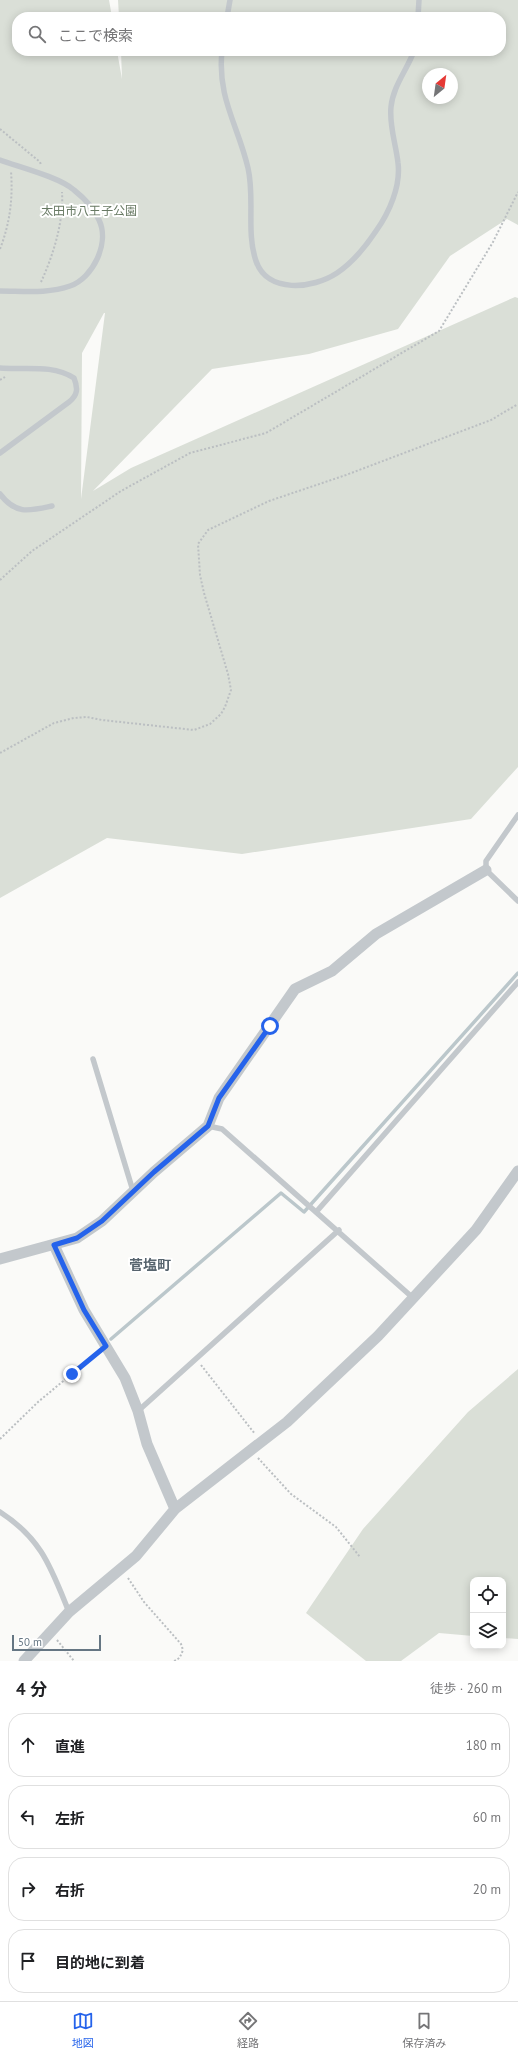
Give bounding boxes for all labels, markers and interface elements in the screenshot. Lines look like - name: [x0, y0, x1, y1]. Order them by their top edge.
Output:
- search box: [12, 12, 506, 56]
- icon: search: [26, 23, 48, 45]
- text: ここで検索: [58, 26, 133, 45]
- north arrow: [422, 68, 458, 104]
- park label: 太田市八王子公園: [41, 203, 137, 218]
- route start: [261, 1017, 279, 1035]
- district label: 菅塩町: [129, 1256, 171, 1274]
- route end: [63, 1365, 81, 1383]
- map controls: [470, 1577, 506, 1649]
- button: locate: [470, 1577, 506, 1613]
- button: layers: [470, 1613, 506, 1649]
- scale bar: [12, 1633, 101, 1652]
- text: 50 m: [18, 1635, 42, 1649]
- text: 4 分: [16, 1678, 47, 1700]
- text: 徒歩 · 260 m: [430, 1680, 502, 1697]
- icon: ahead: [17, 1734, 39, 1756]
- text: 直進: [55, 1737, 85, 1756]
- text: 180 m: [466, 1737, 501, 1754]
- icon: left: [17, 1806, 39, 1828]
- text: 左折: [55, 1809, 85, 1828]
- text: 60 m: [473, 1809, 501, 1826]
- icon: right: [17, 1878, 39, 1900]
- text: 右折: [55, 1881, 85, 1900]
- text: 20 m: [473, 1881, 501, 1898]
- icon: arrive: [17, 1950, 39, 1972]
- text: 目的地に到着: [55, 1953, 145, 1972]
- tab: 地図: [72, 2010, 94, 2050]
- tab: 経路: [237, 2010, 259, 2050]
- tab: 保存済み: [402, 2010, 446, 2050]

